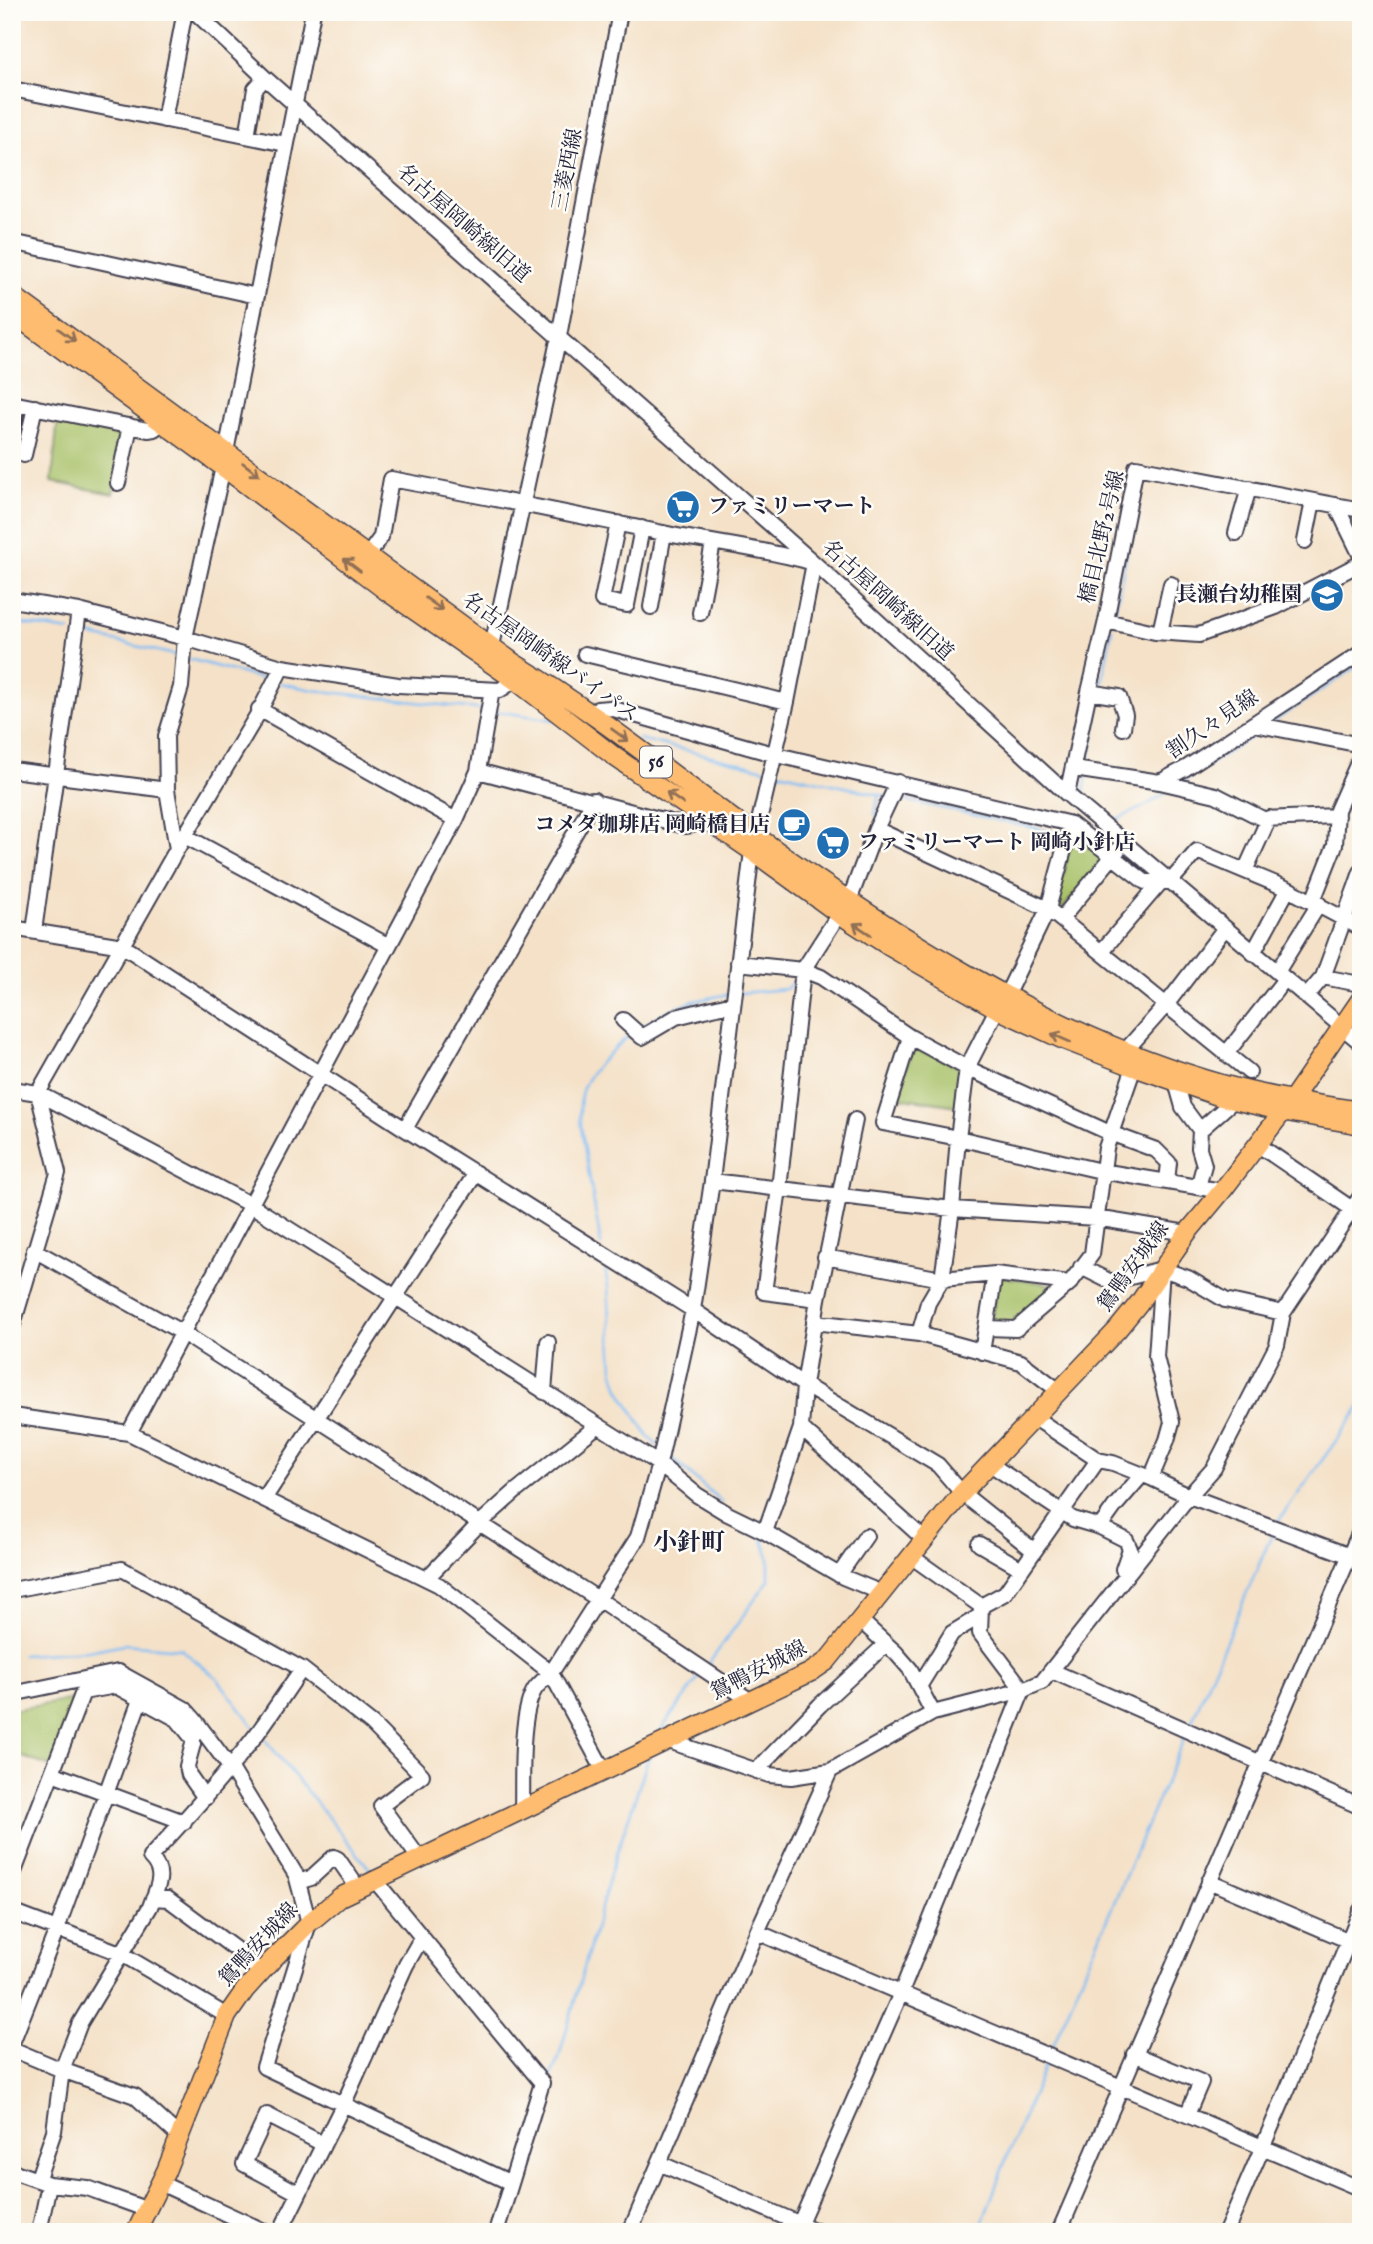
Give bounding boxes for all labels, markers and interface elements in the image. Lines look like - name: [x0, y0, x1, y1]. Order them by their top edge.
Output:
- street label: 三菱西線: [547, 126, 589, 214]
- street label: 名古屋岡崎線旧道: [391, 159, 535, 289]
- one-way arrow: [57, 328, 76, 342]
- one-way arrow: [241, 462, 260, 476]
- street label: 橋目北野2号線: [1075, 468, 1131, 606]
- supermarket icon: ファミリーマート: [664, 488, 702, 526]
- place label: ファミリーマート: [708, 494, 876, 521]
- street label: 名古屋岡崎線旧道: [816, 535, 958, 667]
- one-way arrow: [343, 557, 362, 572]
- school or university icon: 長瀬台幼稚園: [1308, 576, 1346, 614]
- place label: 長瀬台幼稚園: [1176, 582, 1302, 609]
- street label: 名古屋岡崎線バイパス: [456, 587, 644, 729]
- one-way arrow: [424, 597, 443, 611]
- street label: 割久々見線: [1162, 684, 1264, 766]
- one-way arrow: [610, 728, 629, 743]
- road number: 56: [640, 747, 672, 778]
- one-way arrow: [666, 791, 685, 806]
- cafe icon: コメダ珈琲店 岡崎橋目店: [775, 806, 813, 844]
- place label: コメダ珈琲店 岡崎橋目店: [534, 812, 770, 839]
- supermarket icon: ファミリーマート 岡崎小針店: [814, 824, 852, 862]
- place label: ファミリーマート 岡崎小針店: [858, 830, 1135, 857]
- one-way arrow: [852, 921, 872, 935]
- one-way arrow: [1051, 1031, 1072, 1044]
- street label: 鴛鴨安城線: [1092, 1217, 1176, 1317]
- district label: 小針町: [653, 1528, 725, 1559]
- street label: 鴛鴨安城線: [706, 1635, 812, 1707]
- street label: 鴛鴨安城線: [213, 1897, 305, 1993]

